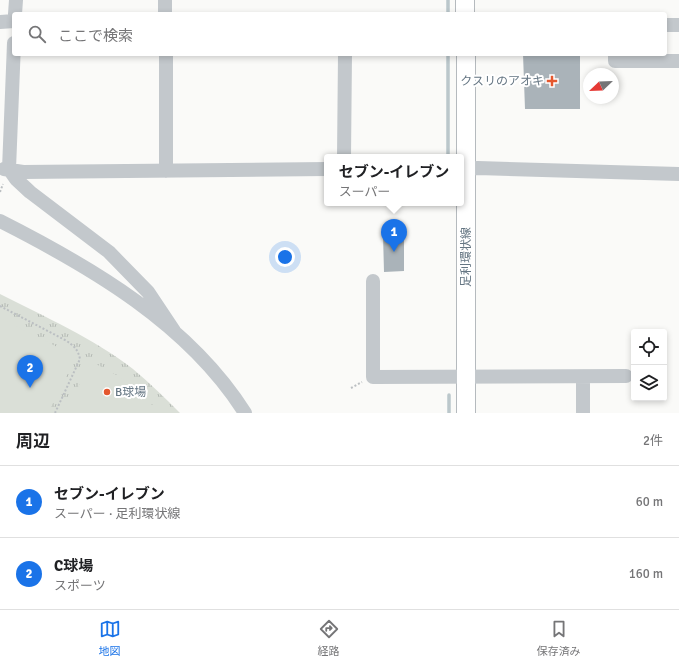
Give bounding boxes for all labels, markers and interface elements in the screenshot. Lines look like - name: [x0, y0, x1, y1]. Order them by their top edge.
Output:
- search box: [12, 12, 667, 56]
- icon: search: [26, 23, 48, 45]
- text: ここで検索: [58, 27, 133, 45]
- north arrow: [583, 68, 619, 104]
- place label: クスリのアオキ: [460, 74, 544, 89]
- marker: クスリのアオキ: [547, 76, 557, 86]
- popup: [324, 154, 464, 206]
- text: セブン-イレブン: [339, 163, 449, 181]
- text: スーパー: [339, 184, 391, 200]
- pin: 1: [381, 219, 407, 252]
- street label: 足利環状線: [459, 227, 474, 287]
- your location: [275, 247, 295, 267]
- map controls: [631, 329, 667, 401]
- button: locate: [631, 329, 667, 365]
- pin: 2: [17, 355, 43, 388]
- button: layers: [631, 365, 667, 401]
- place label: B球場: [115, 385, 146, 400]
- marker: B球場: [102, 387, 112, 397]
- text: 周辺: [16, 431, 50, 452]
- text: 2件: [643, 433, 663, 449]
- text: セブン-イレブン: [54, 485, 165, 503]
- text: 1: [25, 494, 33, 510]
- text: 60 m: [636, 494, 663, 510]
- text: スーパー · 足利環状線: [54, 506, 181, 522]
- text: C球場: [54, 557, 93, 575]
- text: 2: [25, 566, 33, 582]
- text: 160 m: [629, 566, 663, 582]
- text: スポーツ: [54, 578, 106, 594]
- tab: 地図: [99, 618, 121, 658]
- tab: 経路: [318, 618, 340, 658]
- tab: 保存済み: [537, 618, 581, 658]

